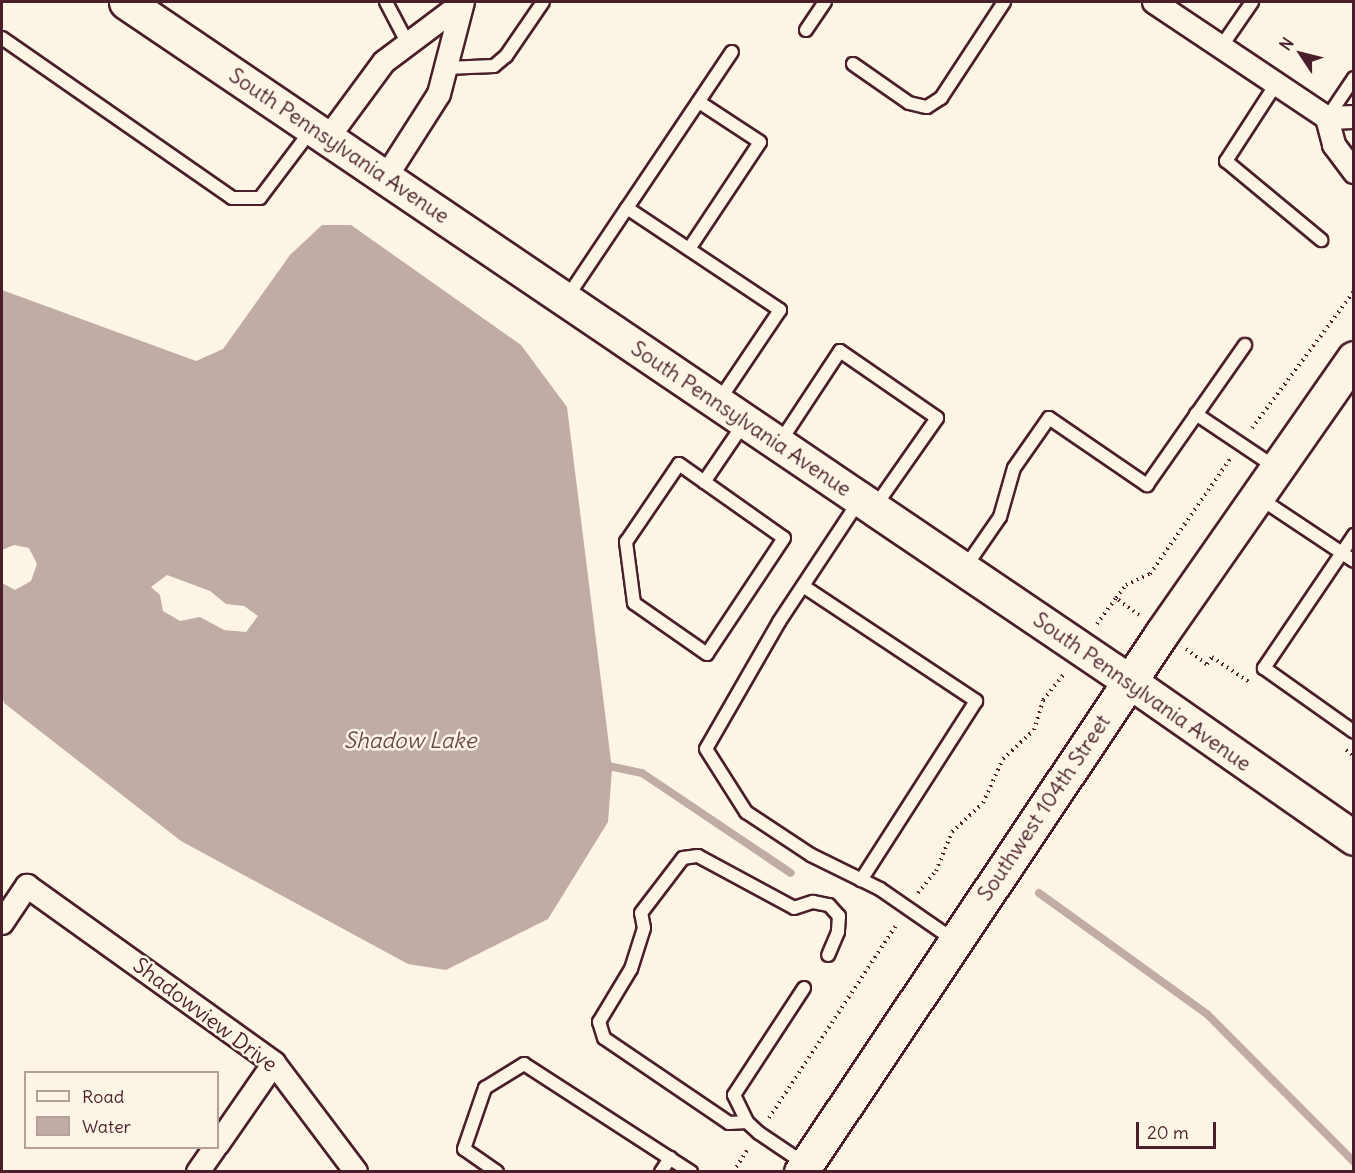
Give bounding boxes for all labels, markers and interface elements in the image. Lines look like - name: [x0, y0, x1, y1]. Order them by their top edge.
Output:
- north arrow: [1271, 24, 1331, 84]
- text: N: [1275, 33, 1298, 54]
- street label: South Pennsylvania Avenue: [224, 63, 454, 229]
- street label: South Pennsylvania Avenue: [626, 336, 856, 502]
- street label: South Pennsylvania Avenue: [1028, 607, 1256, 777]
- street label: Southwest 104th Street: [972, 710, 1116, 906]
- water label: Shadow Lake: [344, 728, 476, 754]
- street label: Shadowview Drive: [128, 953, 282, 1077]
- legend: [24, 1071, 219, 1149]
- text: Road: [82, 1085, 124, 1108]
- scale bar: [1139, 1110, 1218, 1148]
- text: Water: [82, 1115, 131, 1138]
- text: 20 m: [1147, 1121, 1189, 1144]

